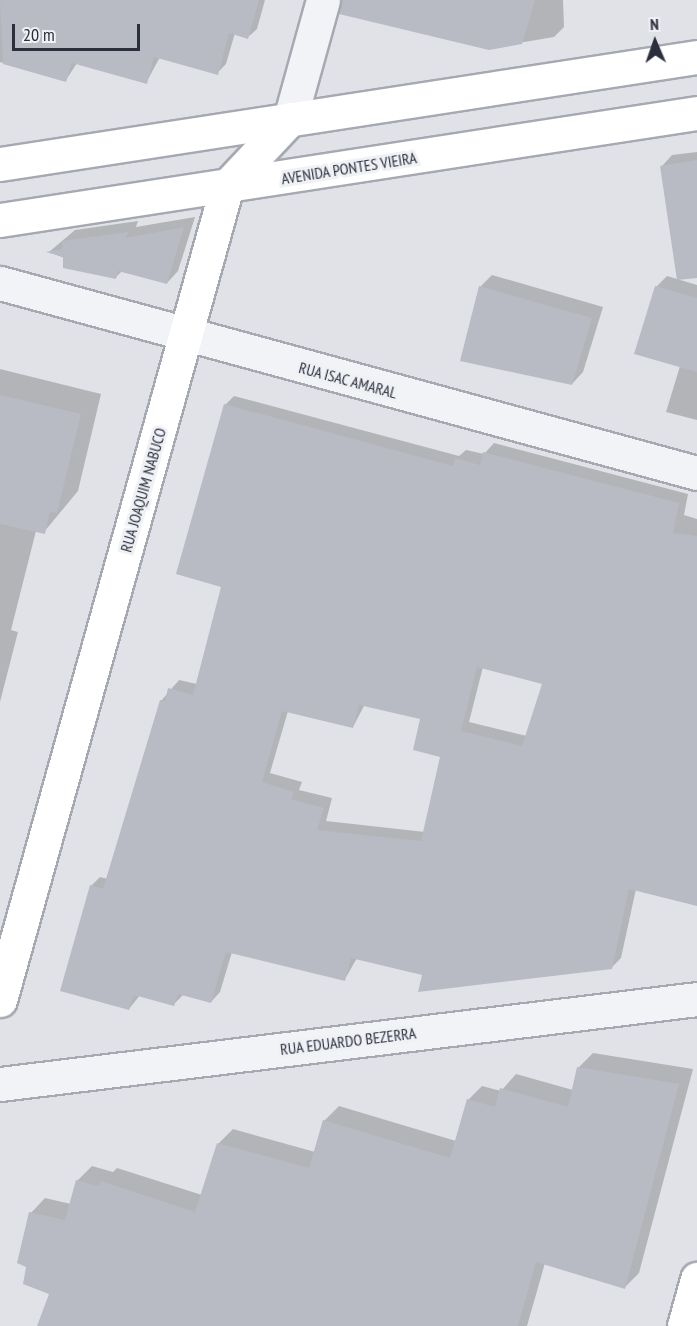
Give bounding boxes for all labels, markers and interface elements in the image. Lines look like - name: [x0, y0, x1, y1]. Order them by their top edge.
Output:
- scale bar: [15, 12, 142, 50]
- north arrow: [625, 12, 685, 72]
- text: N: [650, 14, 659, 34]
- text: 20 m: [23, 23, 55, 46]
- street label: AVENIDA PONTES VIEIRA: [279, 148, 419, 188]
- street label: RUA ISAC AMARAL: [296, 357, 400, 403]
- street label: RUA JOAQUIM NABUCO: [116, 425, 170, 555]
- street label: RUA EDUARDO BEZERRA: [279, 1023, 417, 1059]

